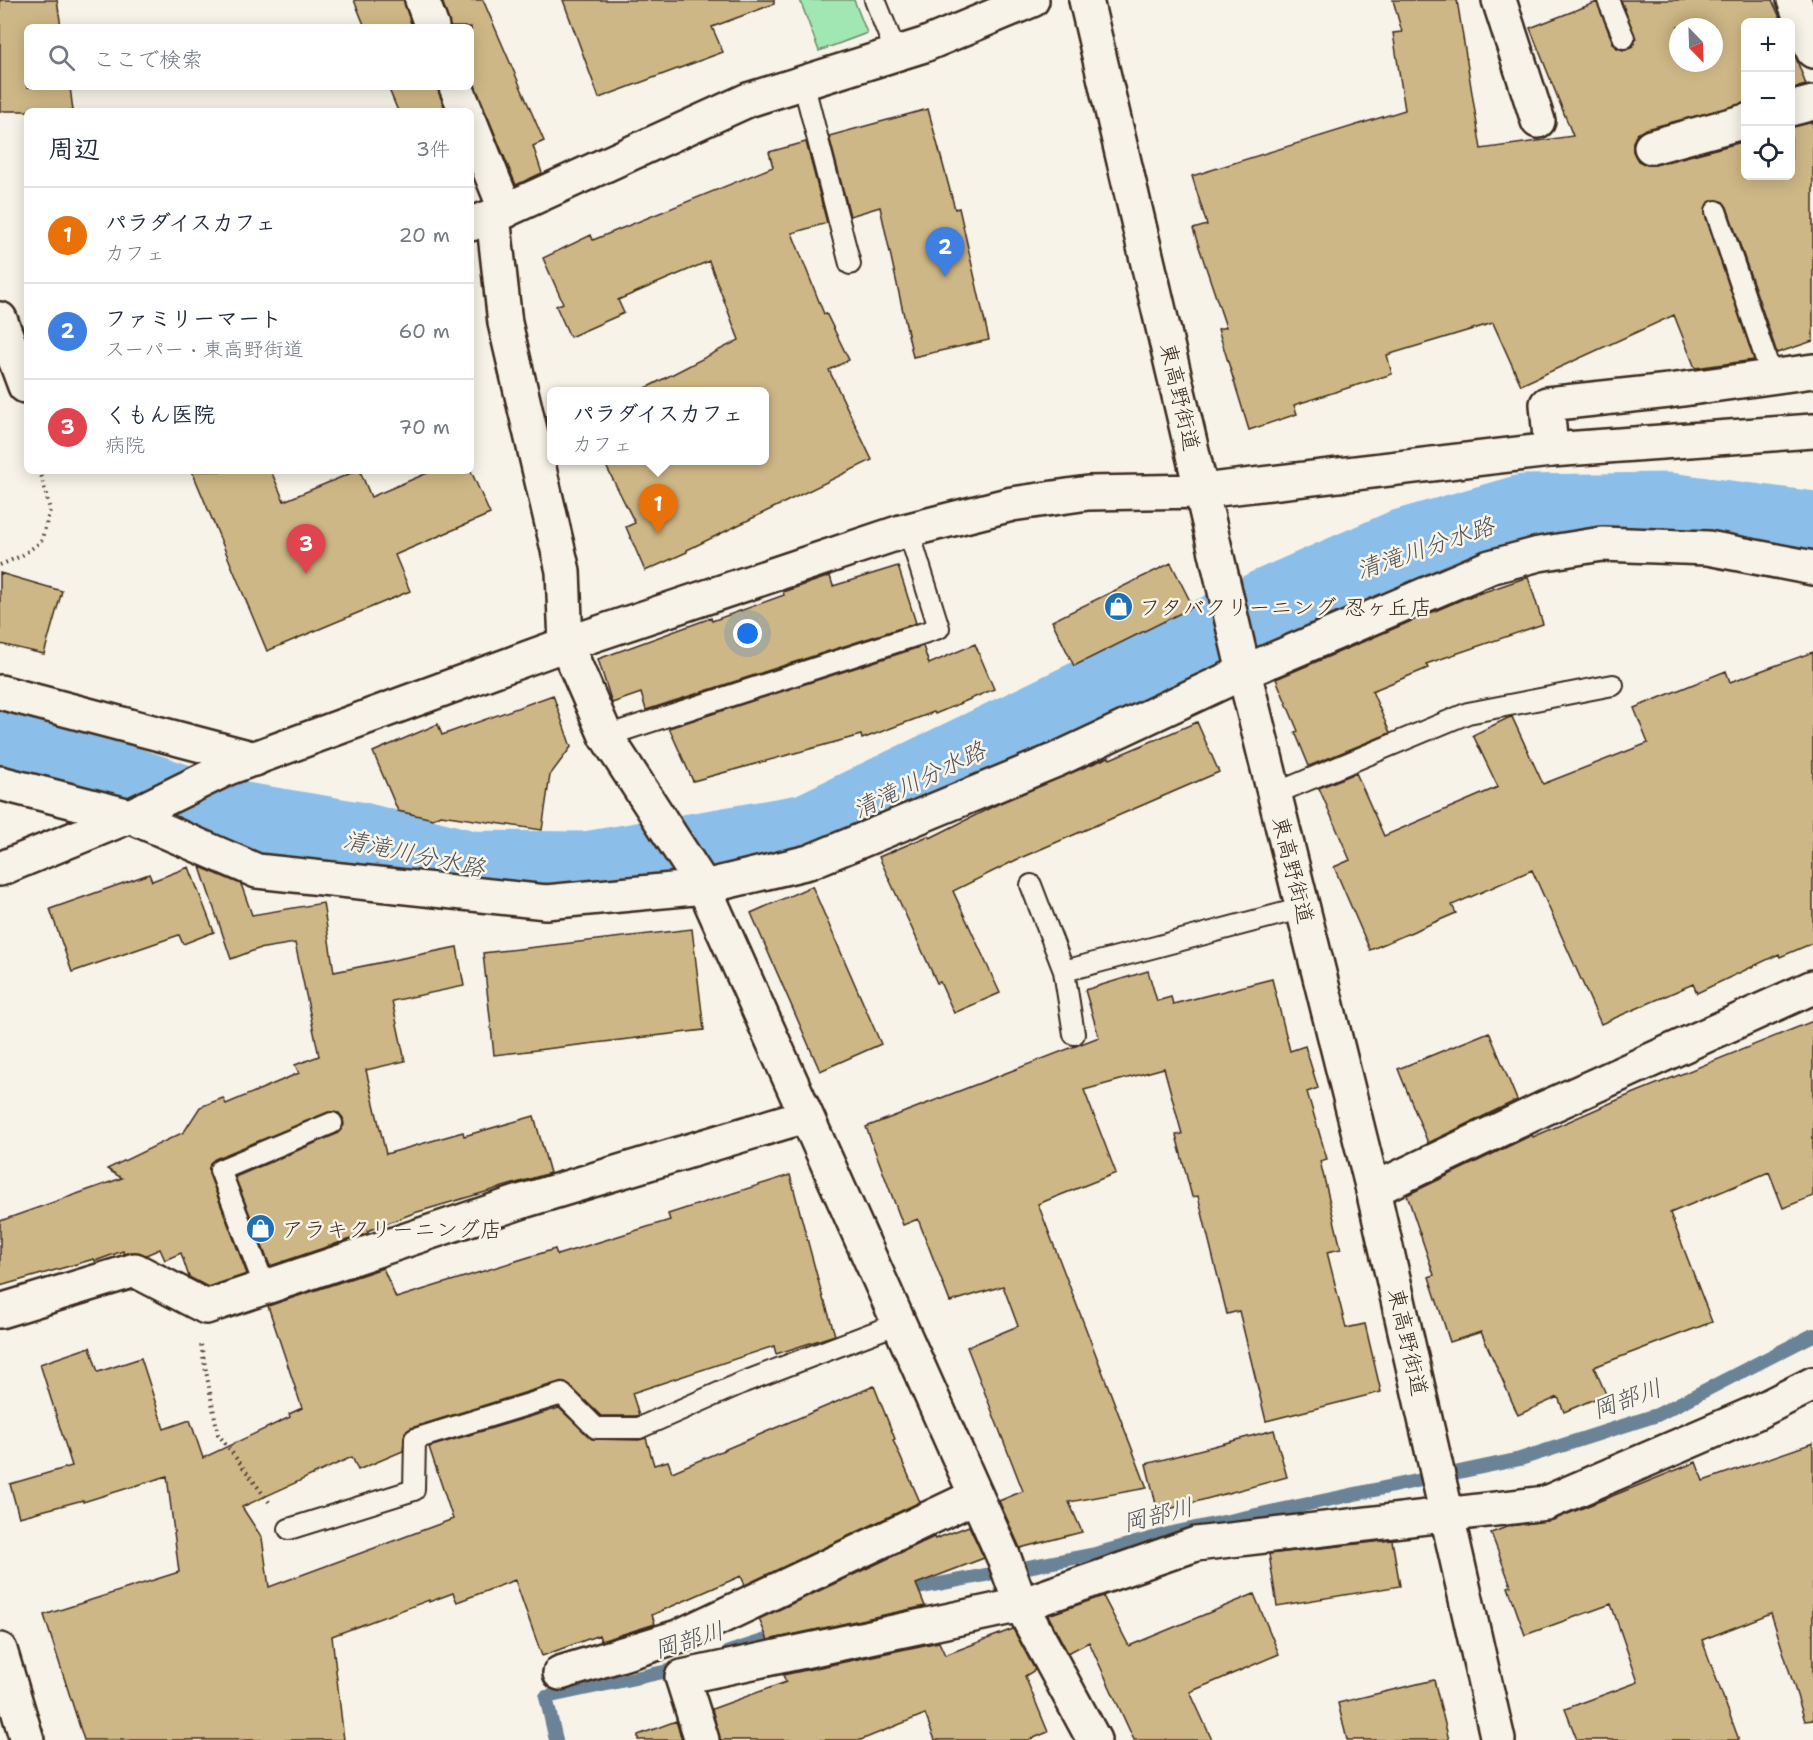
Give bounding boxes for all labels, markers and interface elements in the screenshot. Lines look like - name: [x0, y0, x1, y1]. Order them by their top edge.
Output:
- north arrow: [1669, 18, 1723, 72]
- map controls: [1741, 18, 1795, 180]
- button: +: [1741, 18, 1795, 72]
- search box: [24, 24, 474, 90]
- icon: search: [45, 41, 78, 74]
- text: ここで検索: [93, 45, 203, 74]
- button: −: [1741, 72, 1795, 126]
- button: locate: [1741, 126, 1795, 180]
- text: 周辺: [48, 131, 100, 166]
- text: 3件: [416, 136, 450, 162]
- text: パラダイスカフェ: [105, 208, 276, 237]
- text: 1: [63, 222, 72, 248]
- text: 20 m: [399, 222, 450, 248]
- pin: 2: [926, 228, 964, 277]
- text: カフェ: [105, 240, 165, 266]
- text: ファミリーマート: [105, 304, 282, 333]
- text: 2: [61, 318, 75, 344]
- text: 60 m: [398, 318, 450, 344]
- text: スーパー · 東高野街道: [105, 336, 303, 362]
- street label: 東高野街道: [1153, 340, 1207, 454]
- popup: [547, 387, 769, 465]
- text: パラダイスカフェ: [572, 399, 744, 428]
- text: くもん医院: [105, 400, 215, 429]
- text: 3: [61, 414, 75, 440]
- text: 70 m: [398, 414, 450, 440]
- text: カフェ: [572, 431, 632, 457]
- text: 病院: [105, 432, 145, 458]
- pin: 1: [638, 484, 678, 534]
- water label: 清滝川分水路: [1352, 509, 1500, 587]
- pin: 3: [286, 524, 326, 574]
- shop icon: フタバクリーニング 忍ヶ丘店: [1102, 591, 1134, 623]
- place label: フタバクリーニング 忍ヶ丘店: [1139, 593, 1432, 622]
- your location: [733, 619, 762, 648]
- water label: 清滝川分水路: [847, 733, 993, 826]
- street label: 東高野街道: [1266, 813, 1320, 927]
- water label: 清滝川分水路: [340, 823, 490, 885]
- shop icon: アラキクリーニング店: [245, 1213, 277, 1245]
- place label: アラキクリーニング店: [282, 1215, 502, 1244]
- street label: 東高野街道: [1381, 1285, 1435, 1399]
- water label: 岡部川: [1588, 1372, 1666, 1426]
- water label: 岡部川: [1119, 1491, 1197, 1539]
- water label: 岡部川: [650, 1614, 728, 1666]

